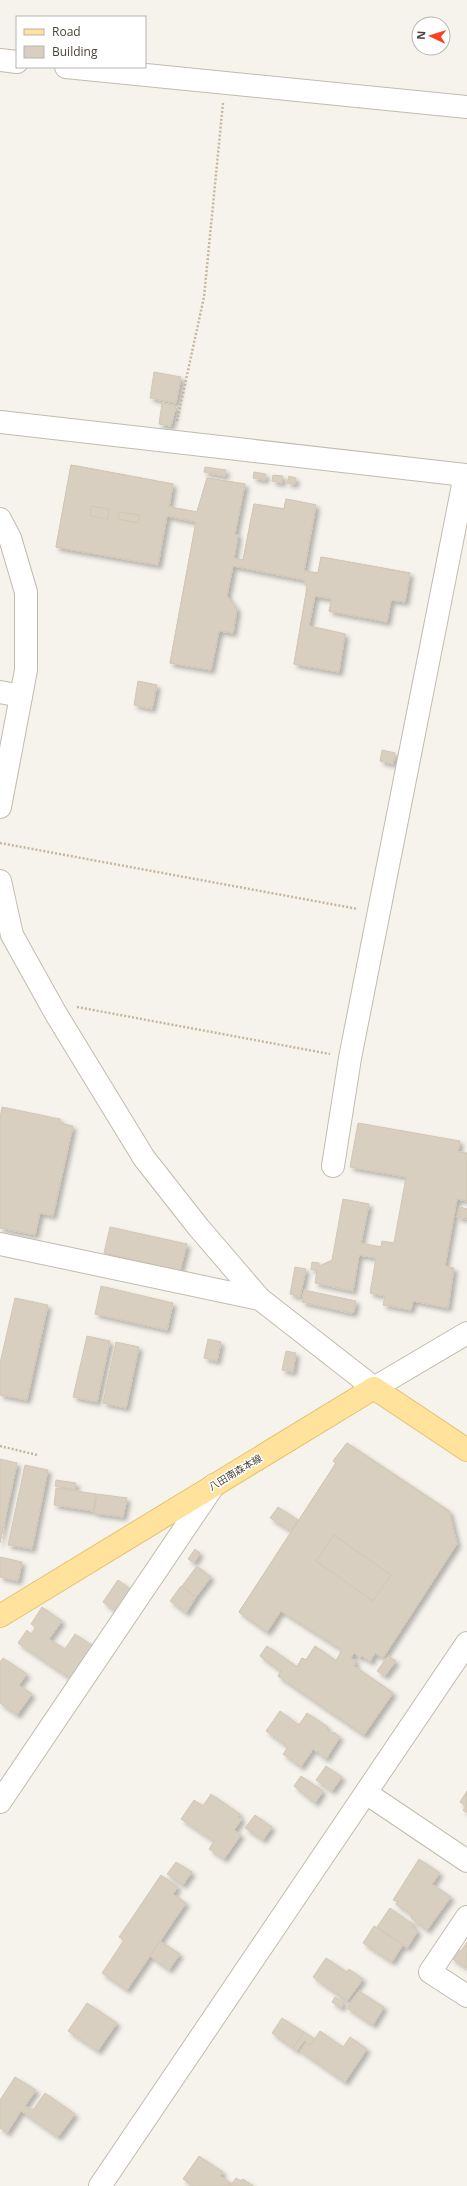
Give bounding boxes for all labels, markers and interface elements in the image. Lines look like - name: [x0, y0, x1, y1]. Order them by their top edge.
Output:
- legend: [16, 16, 146, 68]
- north arrow: [411, 16, 451, 56]
- text: Road: [52, 23, 81, 40]
- text: N: [413, 30, 428, 40]
- text: Building: [52, 43, 98, 60]
- street label: 八田南森本線: [206, 1451, 264, 1493]

